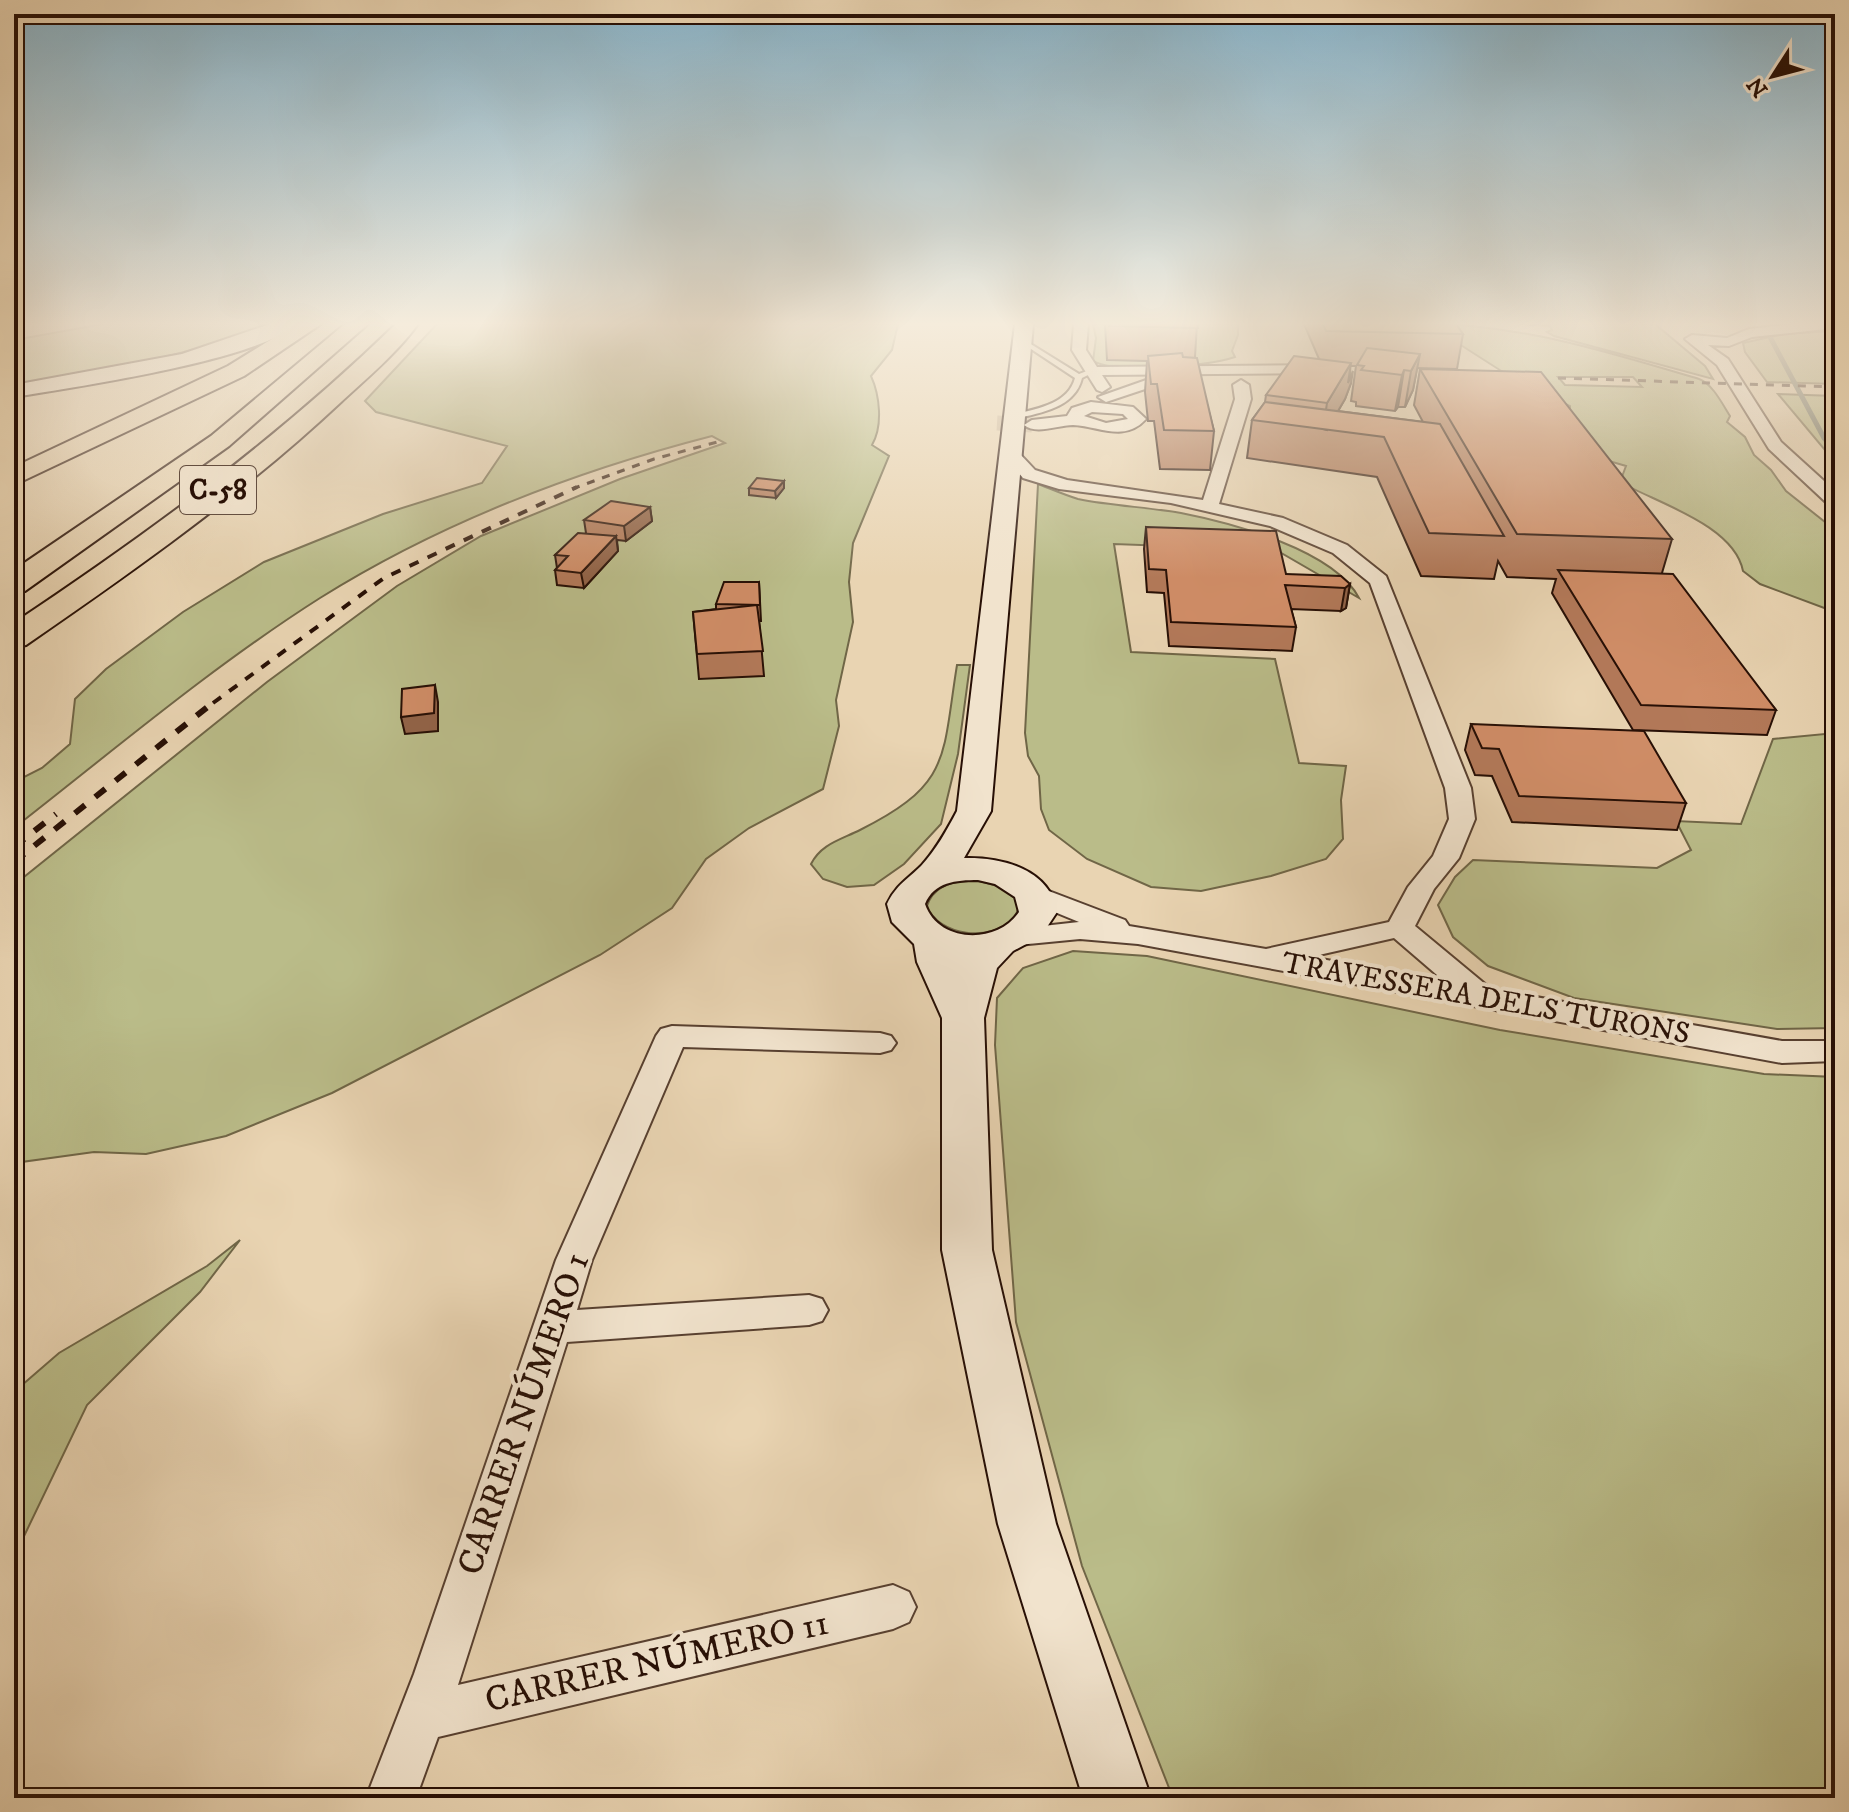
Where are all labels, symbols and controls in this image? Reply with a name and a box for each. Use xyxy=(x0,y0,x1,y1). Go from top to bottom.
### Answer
north arrow xyxy=(1733,36,1813,116)
text: N xyxy=(1742,72,1774,102)
road number: C-58 xyxy=(180,466,256,514)
street label: TRAVESSERA DELS TURONS xyxy=(1279,945,1693,1053)
street label: CARRER NÚMERO 1 xyxy=(448,1247,600,1581)
street label: CARRER NÚMERO 11 xyxy=(481,1601,833,1723)

